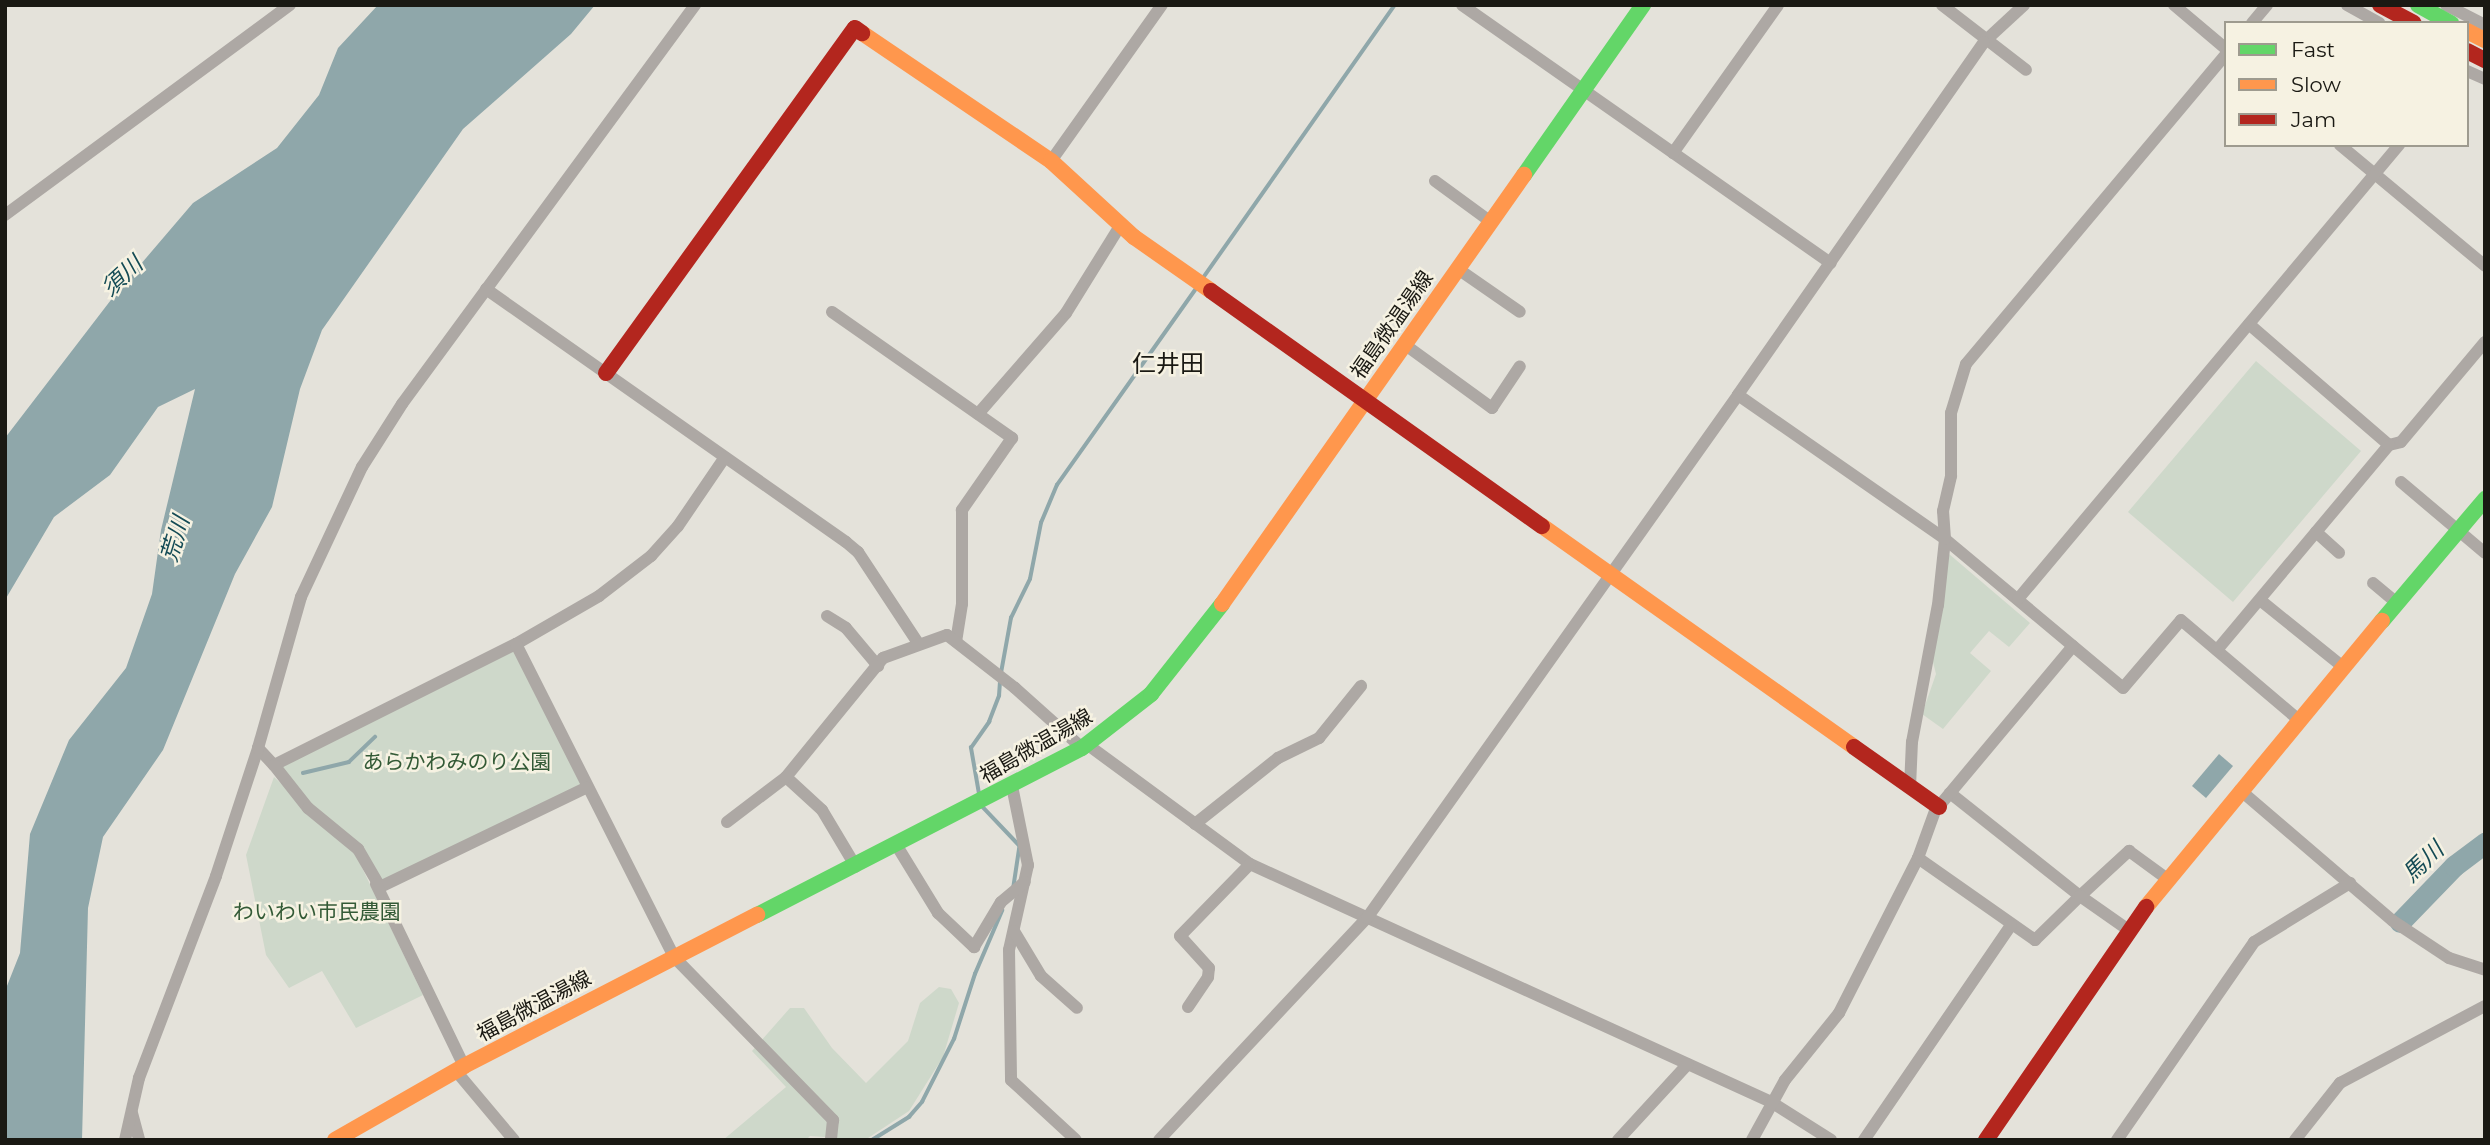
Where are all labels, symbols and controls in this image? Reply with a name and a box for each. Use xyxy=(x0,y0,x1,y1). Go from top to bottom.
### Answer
legend xyxy=(2224,21,2469,147)
text: Fast xyxy=(2291,37,2335,62)
text: Slow xyxy=(2291,72,2341,97)
text: Jam xyxy=(2291,107,2336,132)
water label: 須川 xyxy=(96,250,148,302)
street label: 福島微温湯線 xyxy=(1346,266,1438,384)
district label: 仁井田 xyxy=(1132,350,1204,378)
water label: 荒川 xyxy=(155,513,195,565)
street label: 福島微温湯線 xyxy=(975,704,1097,788)
park label: あらかわみのり公園 xyxy=(363,749,551,775)
water label: 馬川 xyxy=(2397,836,2449,888)
park label: わいわい市民農園 xyxy=(233,899,401,925)
street label: 福島微温湯線 xyxy=(472,965,596,1047)

